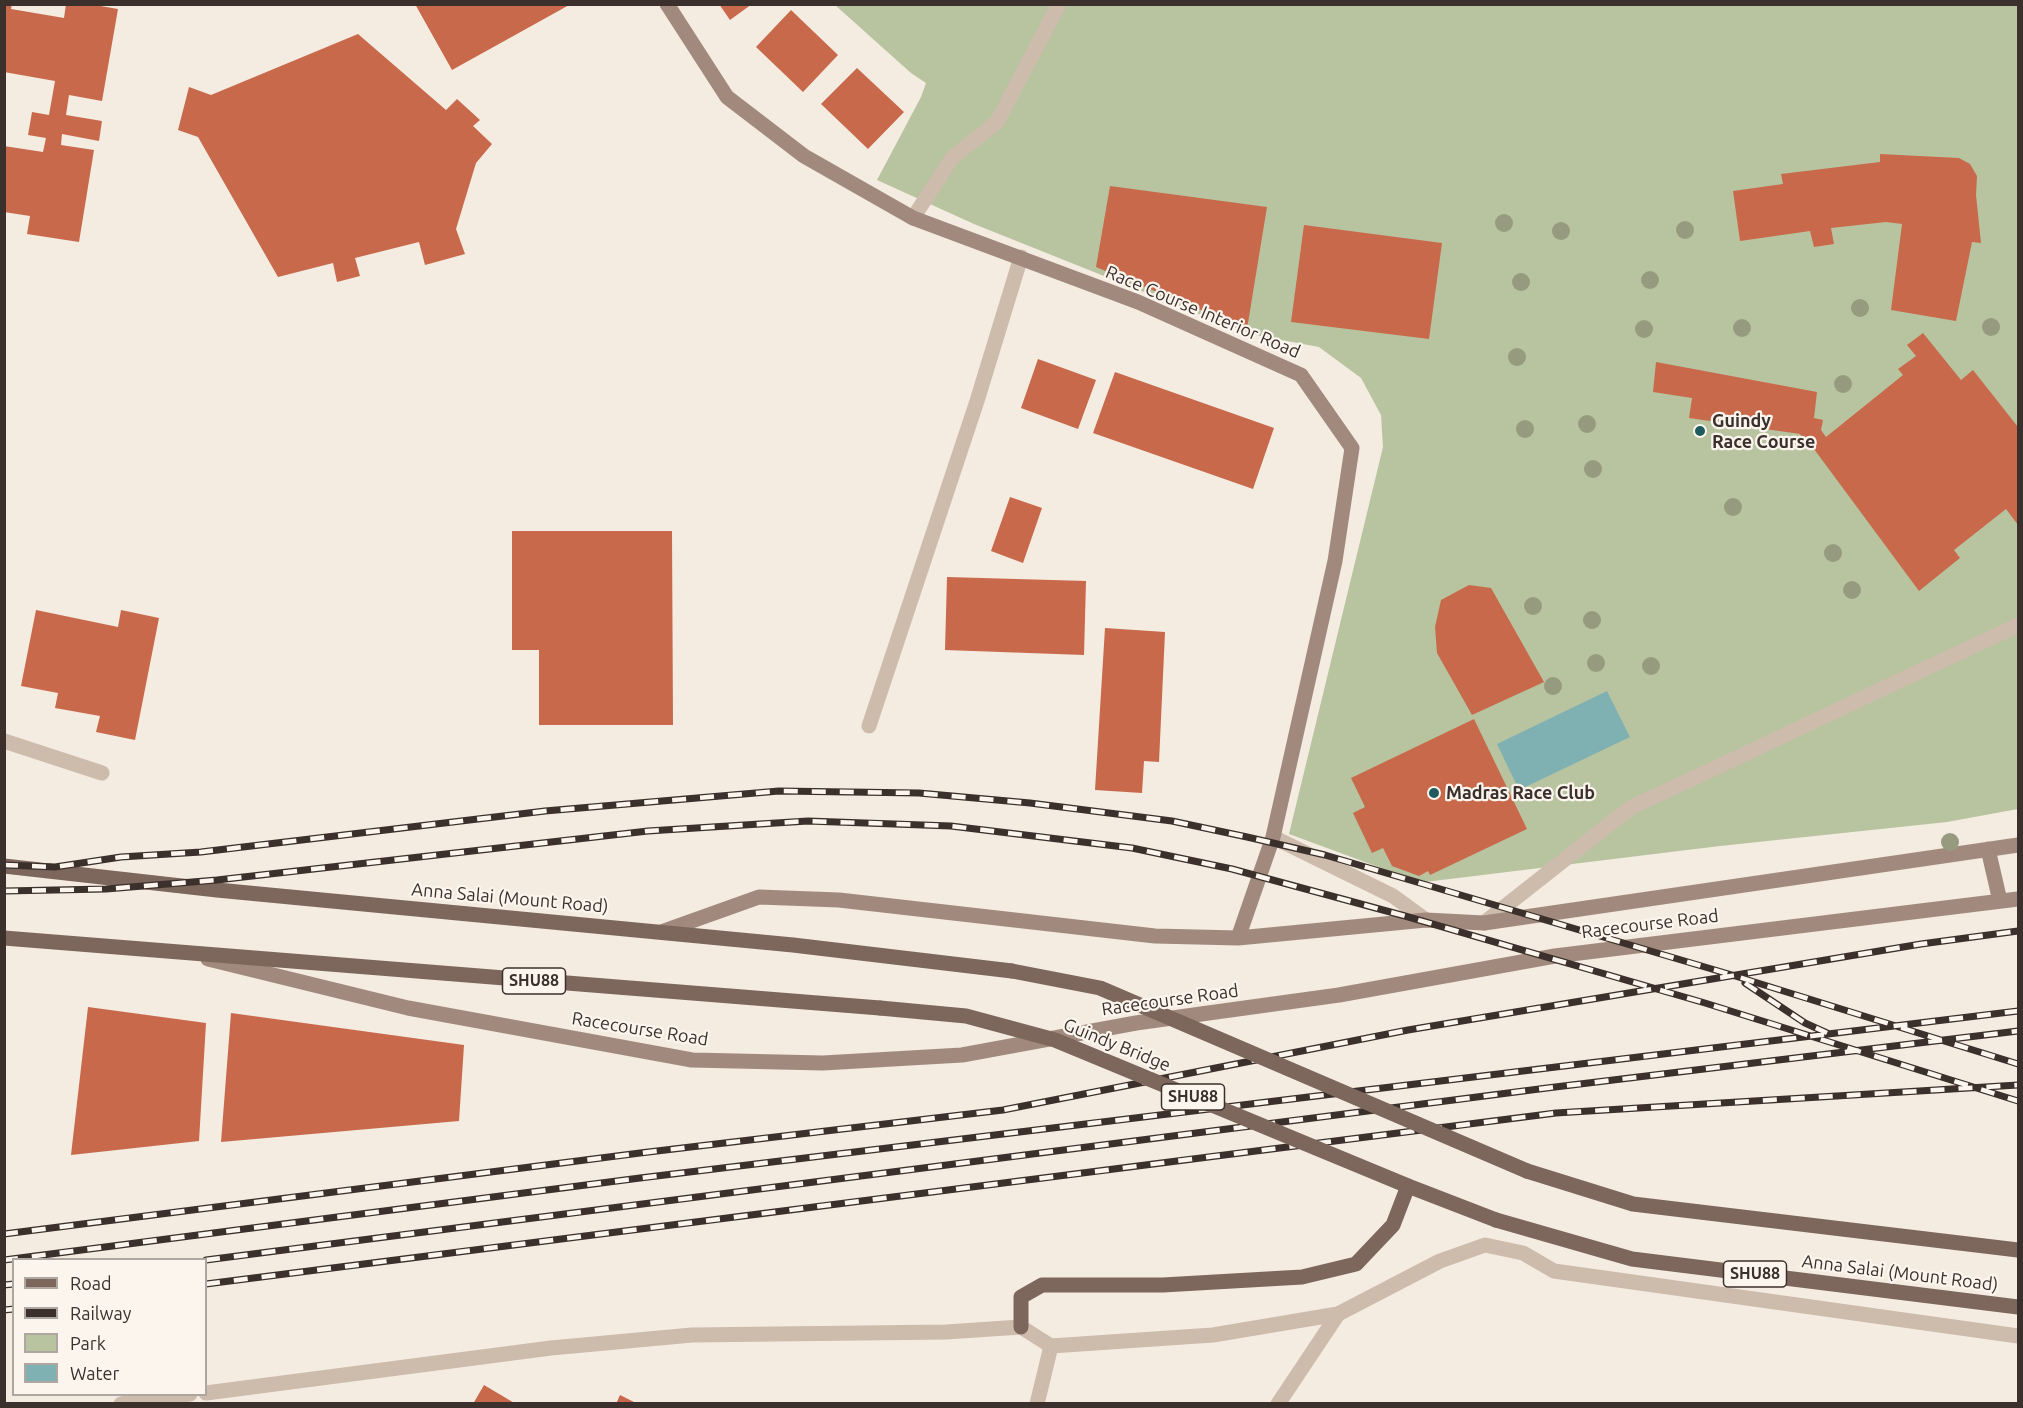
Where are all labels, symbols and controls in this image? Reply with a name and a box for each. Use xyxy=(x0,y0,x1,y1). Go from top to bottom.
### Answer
street label: Race Course Interior Road xyxy=(1102,261,1304,363)
place label: Guindy Race Course xyxy=(1712,410,1815,452)
marker: Guindy Race Course xyxy=(1693,424,1707,438)
place label: Madras Race Club xyxy=(1446,782,1595,804)
marker: Madras Race Club xyxy=(1427,786,1441,800)
street label: Anna Salai (Mount Road) xyxy=(411,879,609,917)
street label: Racecourse Road xyxy=(1580,905,1720,943)
road number: SHU88 xyxy=(502,968,566,994)
street label: Racecourse Road xyxy=(1100,980,1240,1020)
street label: Racecourse Road xyxy=(570,1008,710,1050)
street label: Guindy Bridge xyxy=(1060,1014,1174,1076)
road number: SHU88 xyxy=(1162,1084,1224,1110)
street label: Anna Salai (Mount Road) xyxy=(1801,1250,1999,1296)
legend xyxy=(12,1258,207,1396)
road number: SHU88 xyxy=(1724,1261,1786,1287)
text: Road xyxy=(70,1273,112,1293)
text: Railway xyxy=(70,1303,131,1323)
text: Park xyxy=(70,1333,106,1353)
text: Water xyxy=(70,1363,119,1383)

